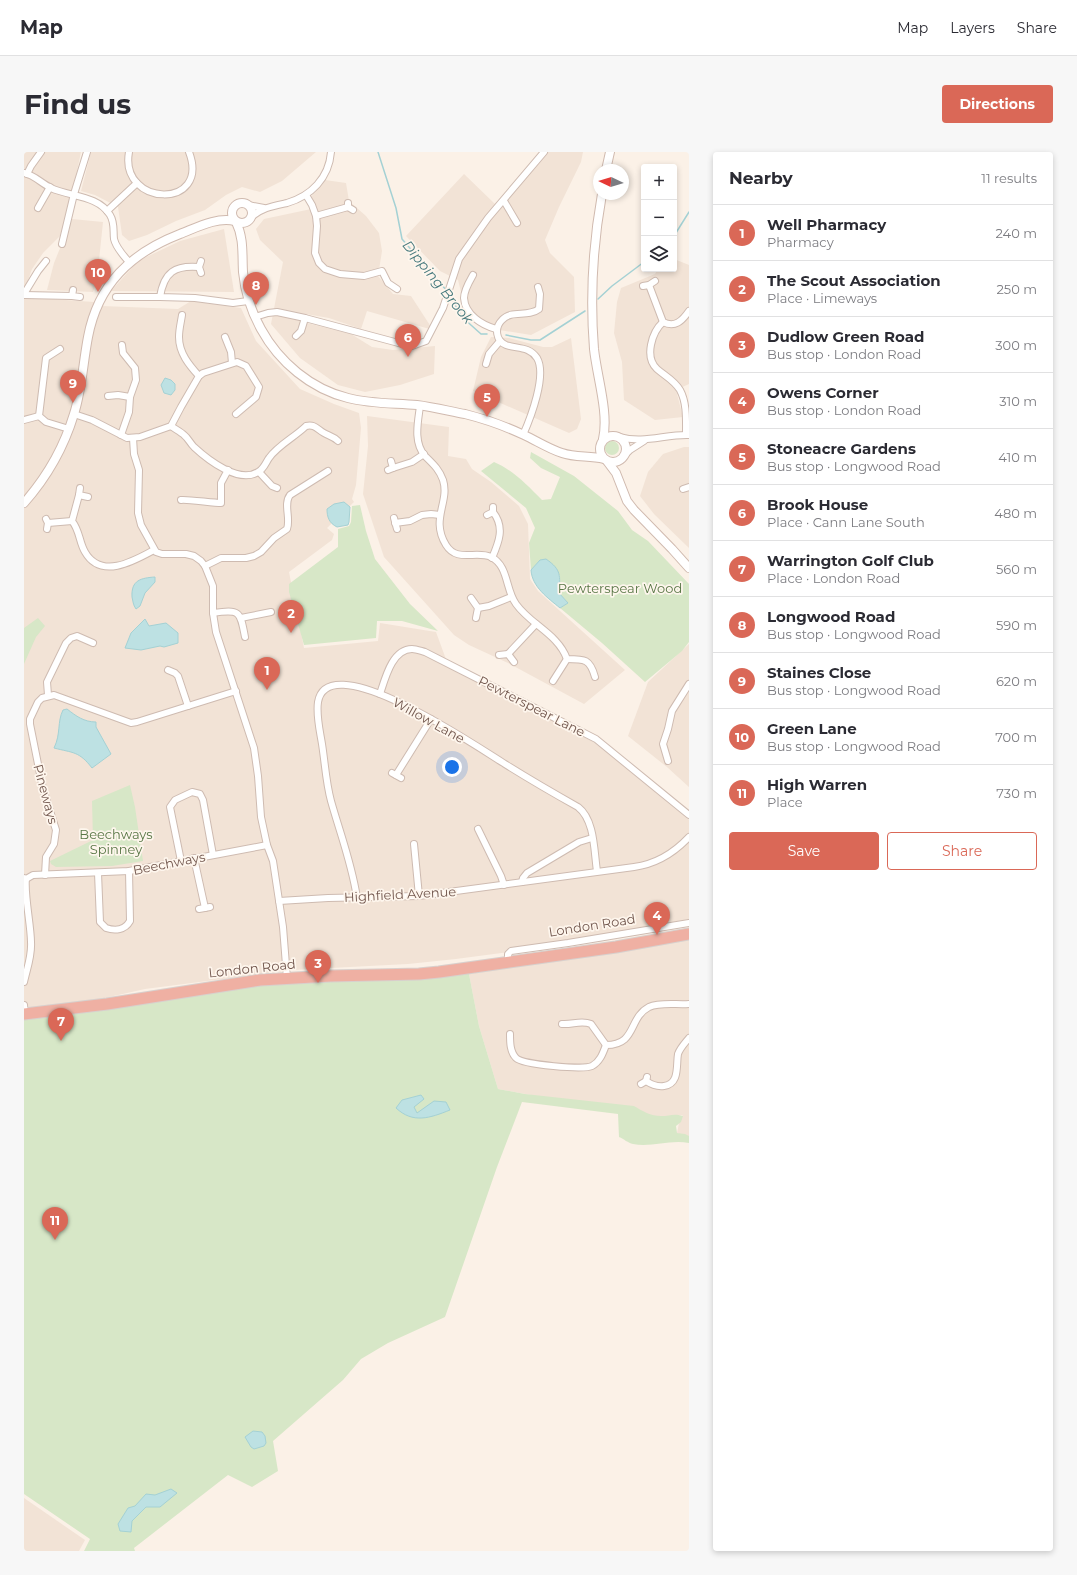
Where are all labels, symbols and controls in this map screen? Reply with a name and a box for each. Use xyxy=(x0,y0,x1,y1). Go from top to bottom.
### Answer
text: Map xyxy=(20,16,63,39)
text: Map xyxy=(897,19,928,37)
text: Layers xyxy=(950,19,995,37)
text: Share xyxy=(1017,19,1057,37)
button: Directions xyxy=(942,85,1053,123)
text: Find us xyxy=(24,87,131,121)
north arrow xyxy=(593,164,629,200)
map controls xyxy=(641,164,677,272)
button: + xyxy=(641,164,677,200)
text: Nearby xyxy=(729,168,793,188)
text: 11 results xyxy=(981,170,1037,186)
button: − xyxy=(641,200,677,236)
text: Well Pharmacy xyxy=(767,215,886,234)
text: 1 xyxy=(739,225,745,241)
text: 240 m xyxy=(996,225,1037,241)
text: Pharmacy xyxy=(767,234,834,250)
water label: Dipping Brook xyxy=(399,236,478,328)
button: layers xyxy=(641,236,677,272)
pin: 10 xyxy=(85,259,111,292)
text: The Scout Association xyxy=(767,271,941,290)
pin: 8 xyxy=(243,272,269,305)
text: 2 xyxy=(738,281,746,297)
text: 250 m xyxy=(996,281,1037,297)
text: Place · Limeways xyxy=(767,290,877,306)
pin: 6 xyxy=(395,324,421,357)
text: Dudlow Green Road xyxy=(767,327,924,346)
text: 3 xyxy=(738,337,746,353)
text: 300 m xyxy=(995,337,1037,353)
text: Bus stop · London Road xyxy=(767,346,921,362)
pin: 9 xyxy=(60,370,86,403)
text: Owens Corner xyxy=(767,383,879,402)
pin: 5 xyxy=(474,384,500,417)
text: 4 xyxy=(738,393,746,409)
text: 310 m xyxy=(999,393,1037,409)
text: Bus stop · London Road xyxy=(767,402,921,418)
text: Stoneacre Gardens xyxy=(767,439,916,458)
text: 5 xyxy=(738,449,746,465)
text: 410 m xyxy=(998,449,1037,465)
text: Bus stop · Longwood Road xyxy=(767,458,941,474)
text: Brook House xyxy=(767,495,868,514)
text: 6 xyxy=(738,505,746,521)
text: 480 m xyxy=(994,505,1037,521)
text: Place · Cann Lane South xyxy=(767,514,925,530)
text: Warrington Golf Club xyxy=(767,551,934,570)
text: 7 xyxy=(738,561,746,577)
text: 560 m xyxy=(996,561,1037,577)
text: Place · London Road xyxy=(767,570,900,586)
park label: Pewterspear Wood xyxy=(558,580,682,596)
pin: 2 xyxy=(278,600,304,633)
text: Longwood Road xyxy=(767,607,895,626)
text: 8 xyxy=(738,617,746,633)
text: 590 m xyxy=(996,617,1037,633)
text: Bus stop · Longwood Road xyxy=(767,626,941,642)
pin: 1 xyxy=(254,657,280,690)
text: Staines Close xyxy=(767,663,871,682)
street label: Pewterspear Lane xyxy=(476,672,588,740)
text: 9 xyxy=(738,673,746,689)
text: 620 m xyxy=(996,673,1037,689)
text: Bus stop · Longwood Road xyxy=(767,682,941,698)
street label: Willow Lane xyxy=(390,694,468,746)
text: Green Lane xyxy=(767,719,857,738)
text: 10 xyxy=(735,729,749,745)
text: 700 m xyxy=(995,729,1037,745)
text: Bus stop · Longwood Road xyxy=(767,738,941,754)
your location xyxy=(442,757,462,777)
street label: Pineways xyxy=(30,762,62,826)
text: High Warren xyxy=(767,775,867,794)
text: 11 xyxy=(737,785,747,801)
text: 730 m xyxy=(996,785,1037,801)
text: Place xyxy=(767,794,803,810)
park label: Beechways Spinney xyxy=(79,826,153,857)
button: Save xyxy=(729,832,879,870)
button: Share xyxy=(887,832,1037,870)
street label: Beechways xyxy=(131,848,207,878)
street label: Highfield Avenue xyxy=(344,883,457,905)
pin: 4 xyxy=(644,902,670,935)
street label: London Road xyxy=(547,910,637,940)
pin: 3 xyxy=(305,950,331,983)
street label: London Road xyxy=(208,955,296,981)
pin: 7 xyxy=(48,1008,74,1041)
pin: 11 xyxy=(42,1207,68,1240)

